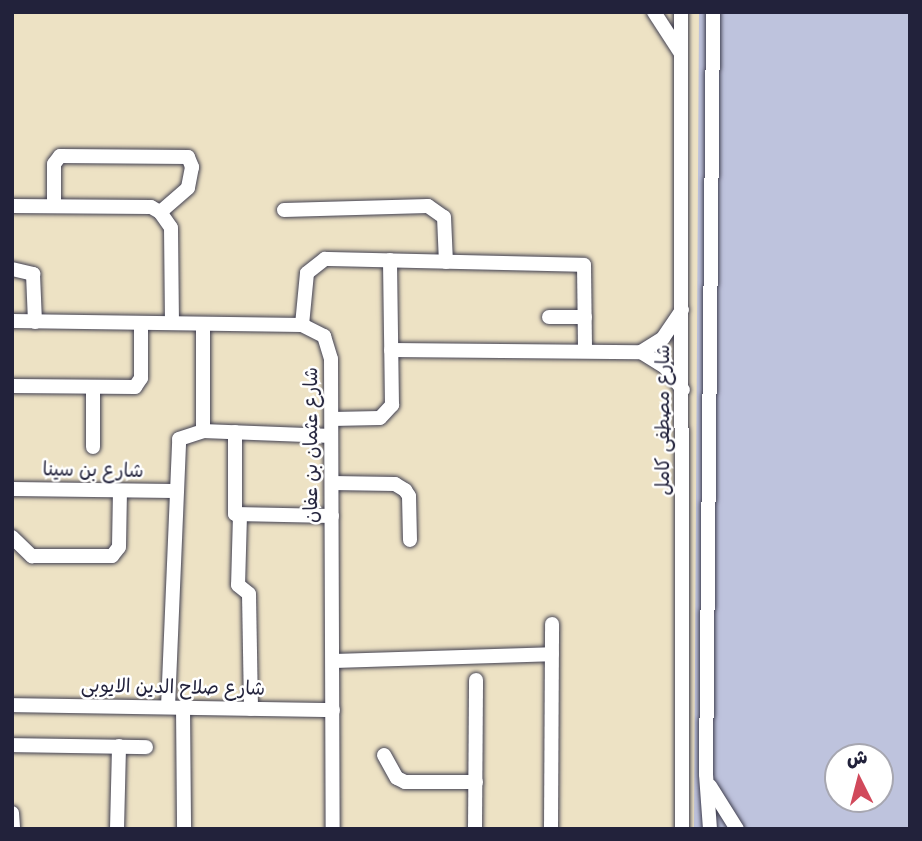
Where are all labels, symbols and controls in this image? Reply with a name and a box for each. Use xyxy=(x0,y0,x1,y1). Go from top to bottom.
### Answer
street label: شارع مصطفى كامل xyxy=(653,344,675,496)
street label: شارع عثمان بن عفان xyxy=(301,367,323,523)
street label: شارع بن سينا xyxy=(42,459,144,483)
street label: شارع صلاح الدين الايوبى xyxy=(81,675,265,701)
north arrow xyxy=(824,743,894,813)
text: ش xyxy=(845,746,869,771)

